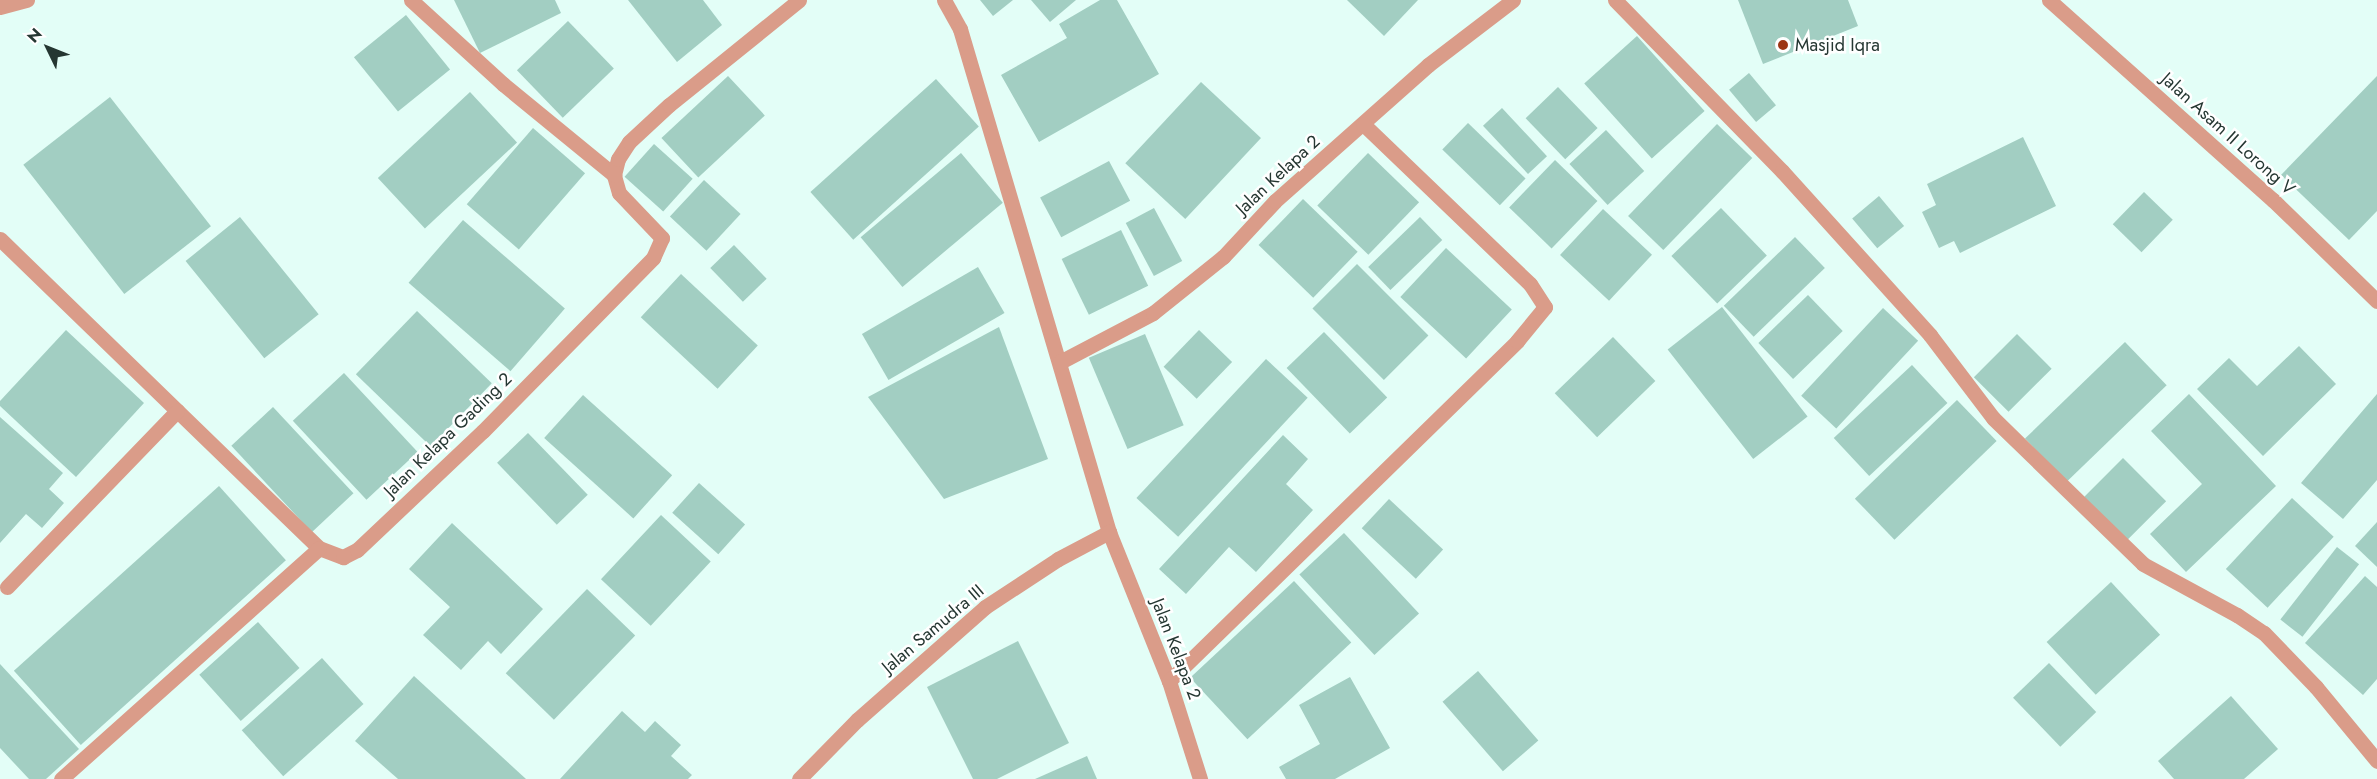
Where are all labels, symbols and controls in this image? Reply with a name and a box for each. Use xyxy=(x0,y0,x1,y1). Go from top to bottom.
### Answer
north arrow xyxy=(18,18,78,78)
text: N xyxy=(22,23,47,48)
place label: Masjid Iqra xyxy=(1795,34,1880,56)
marker: Masjid Iqra xyxy=(1776,38,1790,52)
street label: Jalan Asam II Lorong V xyxy=(2157,68,2299,200)
street label: Jalan Kelapa 2 xyxy=(1232,131,1324,219)
street label: Jalan Kelapa Gading 2 xyxy=(380,368,516,502)
street label: Jalan Samudra III xyxy=(878,580,988,678)
street label: Jalan Kelapa 2 xyxy=(1147,595,1205,703)

